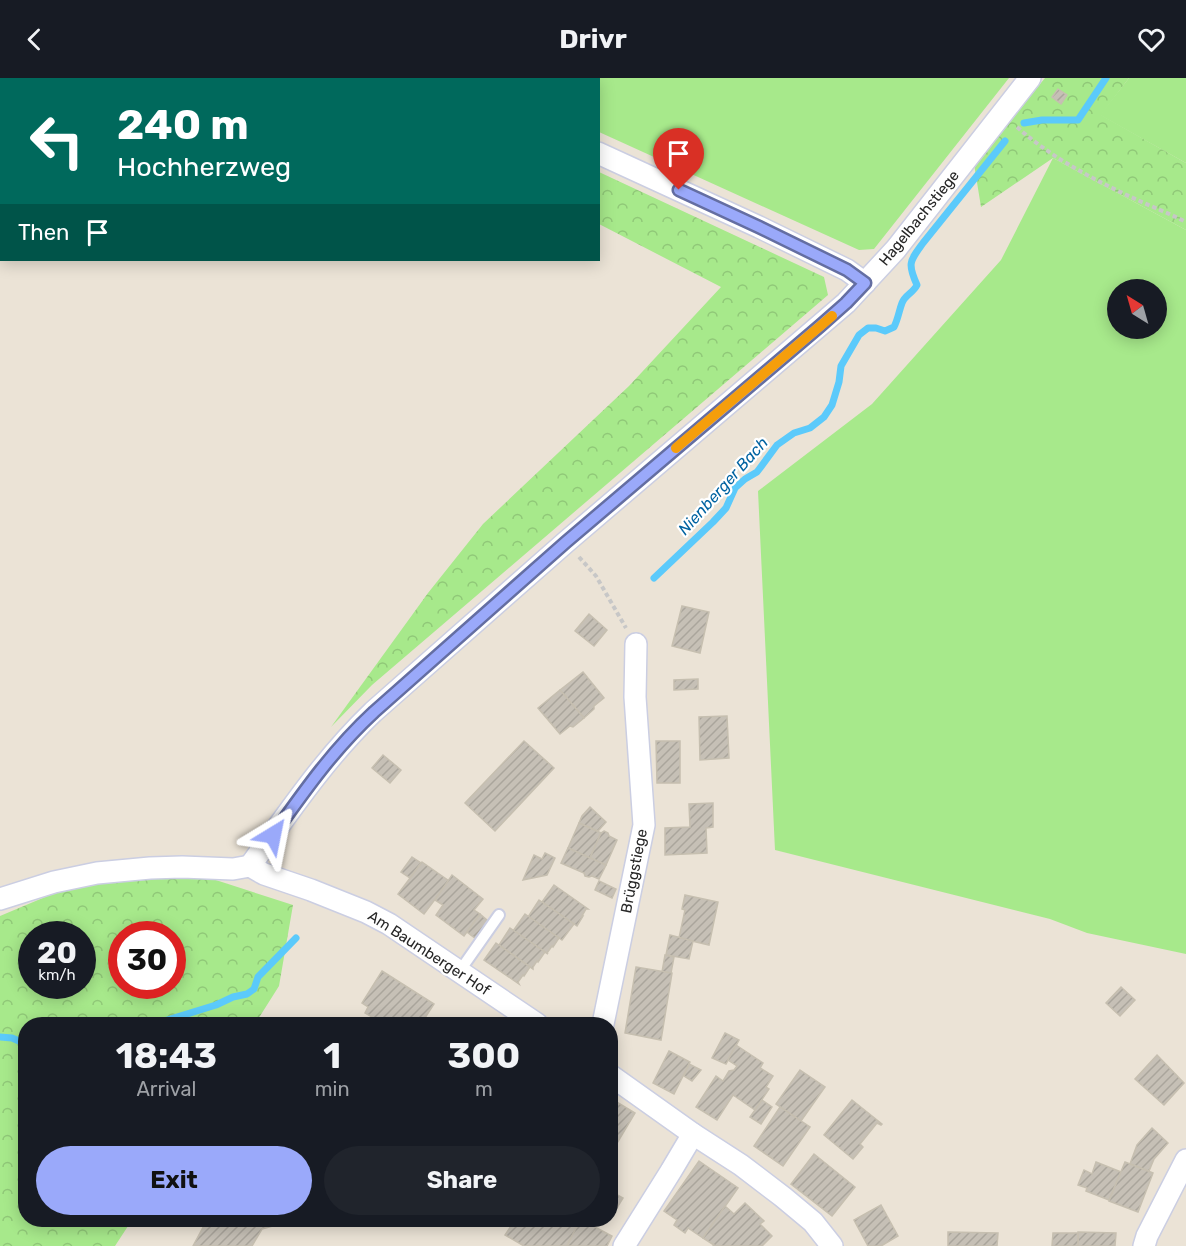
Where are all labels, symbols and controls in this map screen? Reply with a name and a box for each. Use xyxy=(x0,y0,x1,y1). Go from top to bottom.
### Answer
icon: back xyxy=(18,23,51,56)
text: Drivr xyxy=(559,23,627,55)
icon: heart xyxy=(1135,23,1168,56)
text: 240 m xyxy=(117,100,249,150)
icon: left xyxy=(18,102,96,180)
pin xyxy=(653,128,704,190)
icon: arrive xyxy=(662,137,695,170)
text: Hochherzweg xyxy=(117,151,291,183)
street label: Hagelbachstiege xyxy=(875,167,963,269)
icon: arrive xyxy=(81,216,114,249)
text: Then xyxy=(18,219,69,246)
north arrow xyxy=(1107,279,1167,339)
map controls xyxy=(1107,279,1167,339)
water label: Nienberger Bach xyxy=(674,433,772,539)
position arrow xyxy=(241,803,305,867)
street label: Brüggstiege xyxy=(617,827,651,915)
street label: Am Baumberger Hof xyxy=(365,907,494,999)
speed limit sign: 30 xyxy=(108,921,186,999)
text: 20 xyxy=(37,935,77,971)
text: km/h xyxy=(38,966,76,984)
text: 18:43 xyxy=(116,1034,217,1077)
text: 1 xyxy=(323,1034,341,1077)
text: 300 xyxy=(447,1034,520,1077)
text: Arrival xyxy=(136,1077,196,1101)
text: min xyxy=(315,1077,350,1101)
text: m xyxy=(475,1077,493,1101)
button: Exit xyxy=(36,1146,312,1215)
button: Share xyxy=(324,1146,600,1215)

